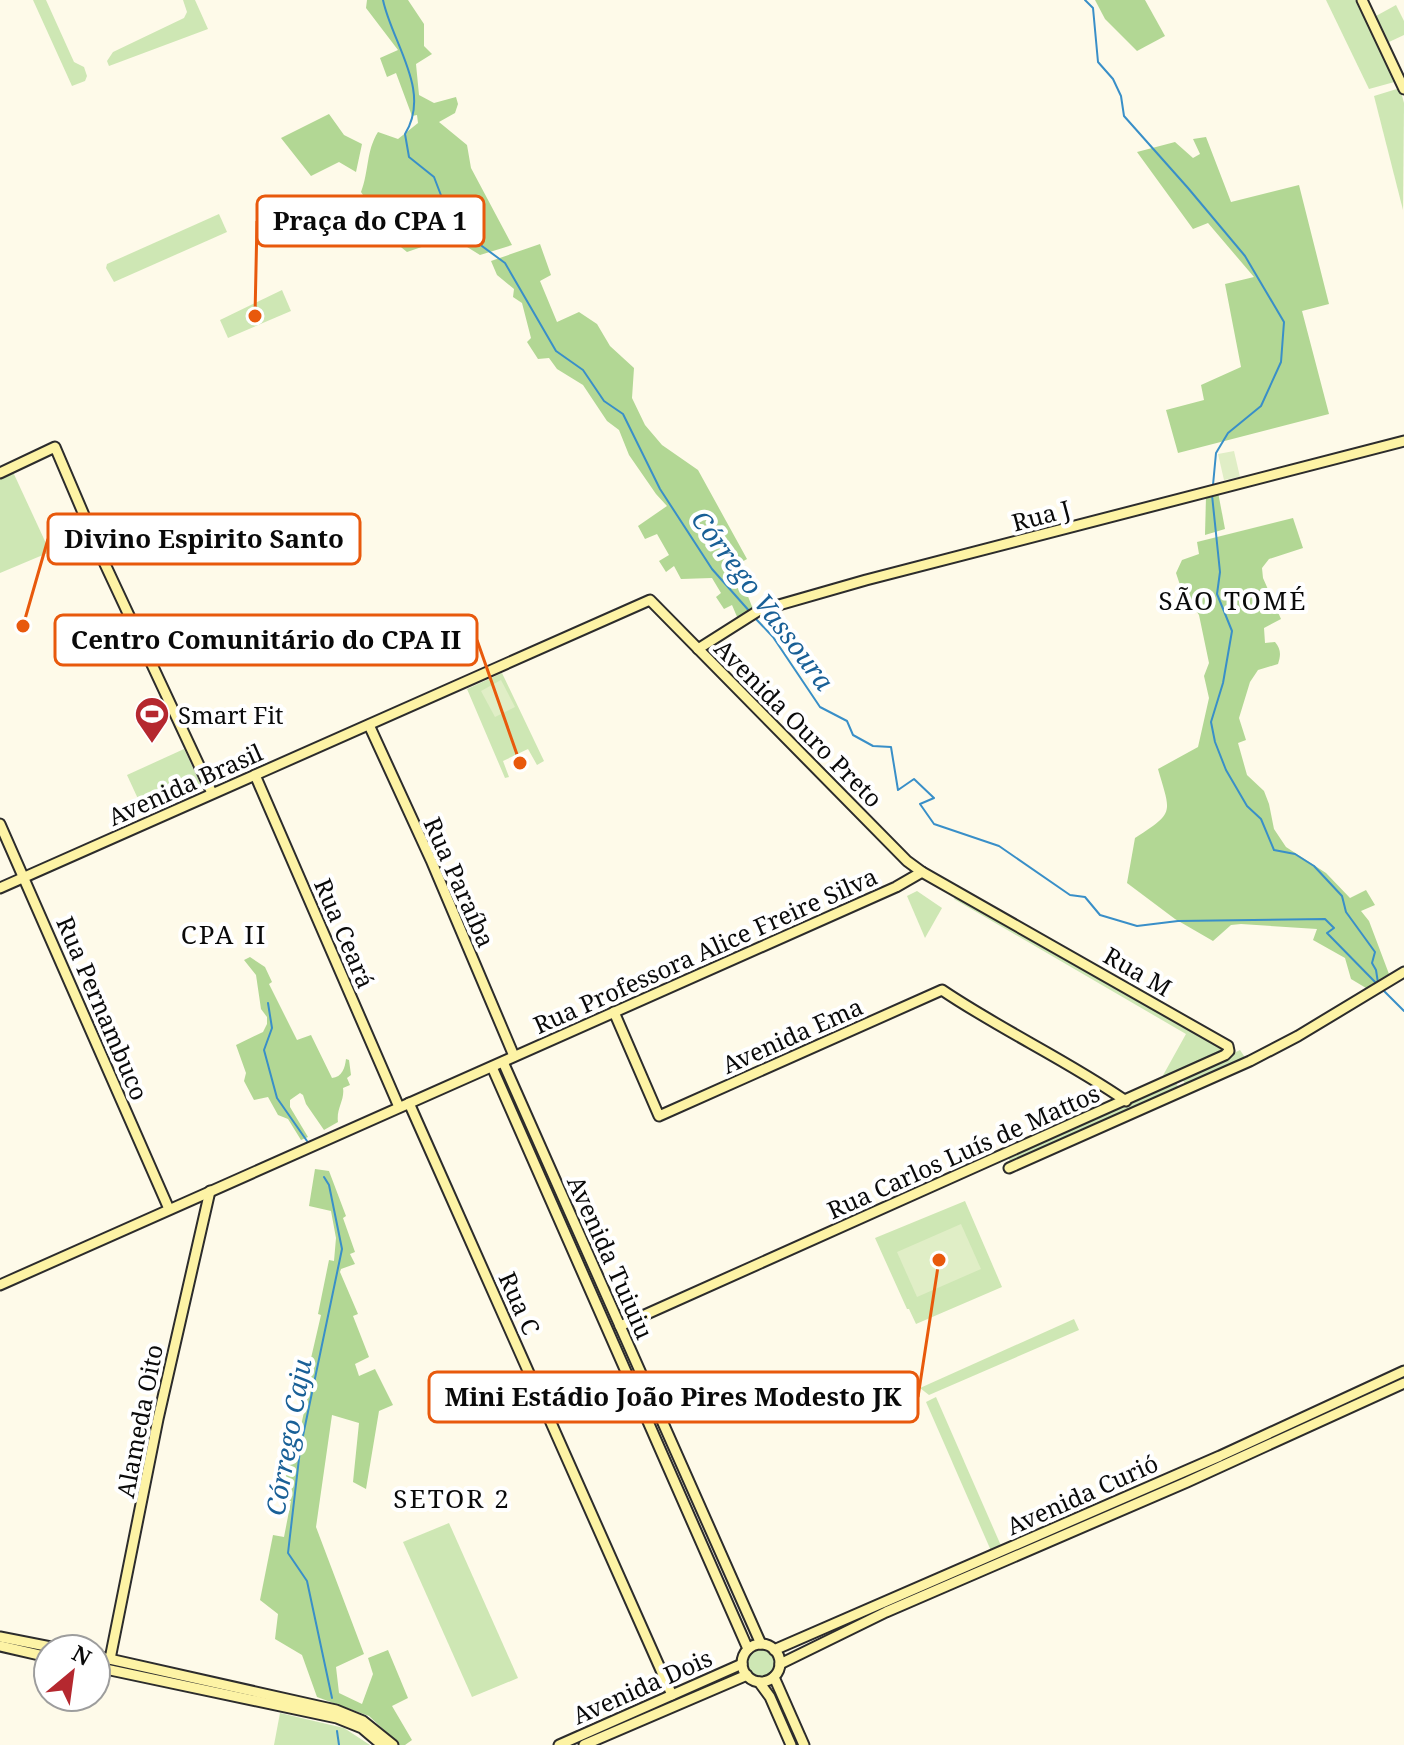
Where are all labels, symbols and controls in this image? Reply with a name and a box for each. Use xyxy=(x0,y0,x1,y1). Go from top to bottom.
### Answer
callout: Praça do CPA 1 xyxy=(257,196,484,246)
text: Praça do CPA 1 xyxy=(273,202,467,238)
street label: Rua J xyxy=(1008,491,1074,539)
water label: Córrego Vassoura xyxy=(684,503,842,697)
callout: Divino Espirito Santo xyxy=(48,514,360,564)
text: Divino Espirito Santo xyxy=(64,520,344,556)
district label: SÃO TOMÉ xyxy=(1159,582,1307,618)
callout: Centro Comunitário do CPA II xyxy=(55,615,477,665)
text: Centro Comunitário do CPA II xyxy=(71,621,461,657)
street label: Avenida Ouro Preto xyxy=(708,632,890,814)
sports icon: Smart Fit xyxy=(133,695,171,745)
place label: Smart Fit xyxy=(178,698,284,731)
street label: Avenida Brasil xyxy=(103,735,268,833)
street label: Rua Paraíba xyxy=(417,812,503,952)
street label: Rua Professora Alice Freire Silva xyxy=(528,859,882,1041)
street label: Rua Ceará xyxy=(307,873,383,993)
street label: Rua Pernambuco xyxy=(49,911,157,1105)
district label: CPA II xyxy=(181,916,267,952)
street label: Rua M xyxy=(1098,938,1178,1004)
street label: Avenida Ema xyxy=(716,989,868,1081)
street label: Rua Carlos Luís de Mattos xyxy=(822,1076,1104,1226)
street label: Avenida Tuiuiu xyxy=(560,1170,662,1344)
street label: Rua C xyxy=(492,1266,548,1340)
street label: Alameda Oito xyxy=(108,1341,170,1501)
water label: Córrego Caju xyxy=(257,1355,320,1518)
callout: Mini Estádio João Pires Modesto JK xyxy=(429,1372,918,1422)
text: Mini Estádio João Pires Modesto JK xyxy=(444,1378,903,1414)
street label: Avenida Curió xyxy=(1001,1446,1163,1542)
district label: SETOR 2 xyxy=(393,1480,511,1516)
north arrow xyxy=(32,1633,112,1713)
text: N xyxy=(67,1637,97,1672)
street label: Avenida Dois xyxy=(567,1640,717,1732)

